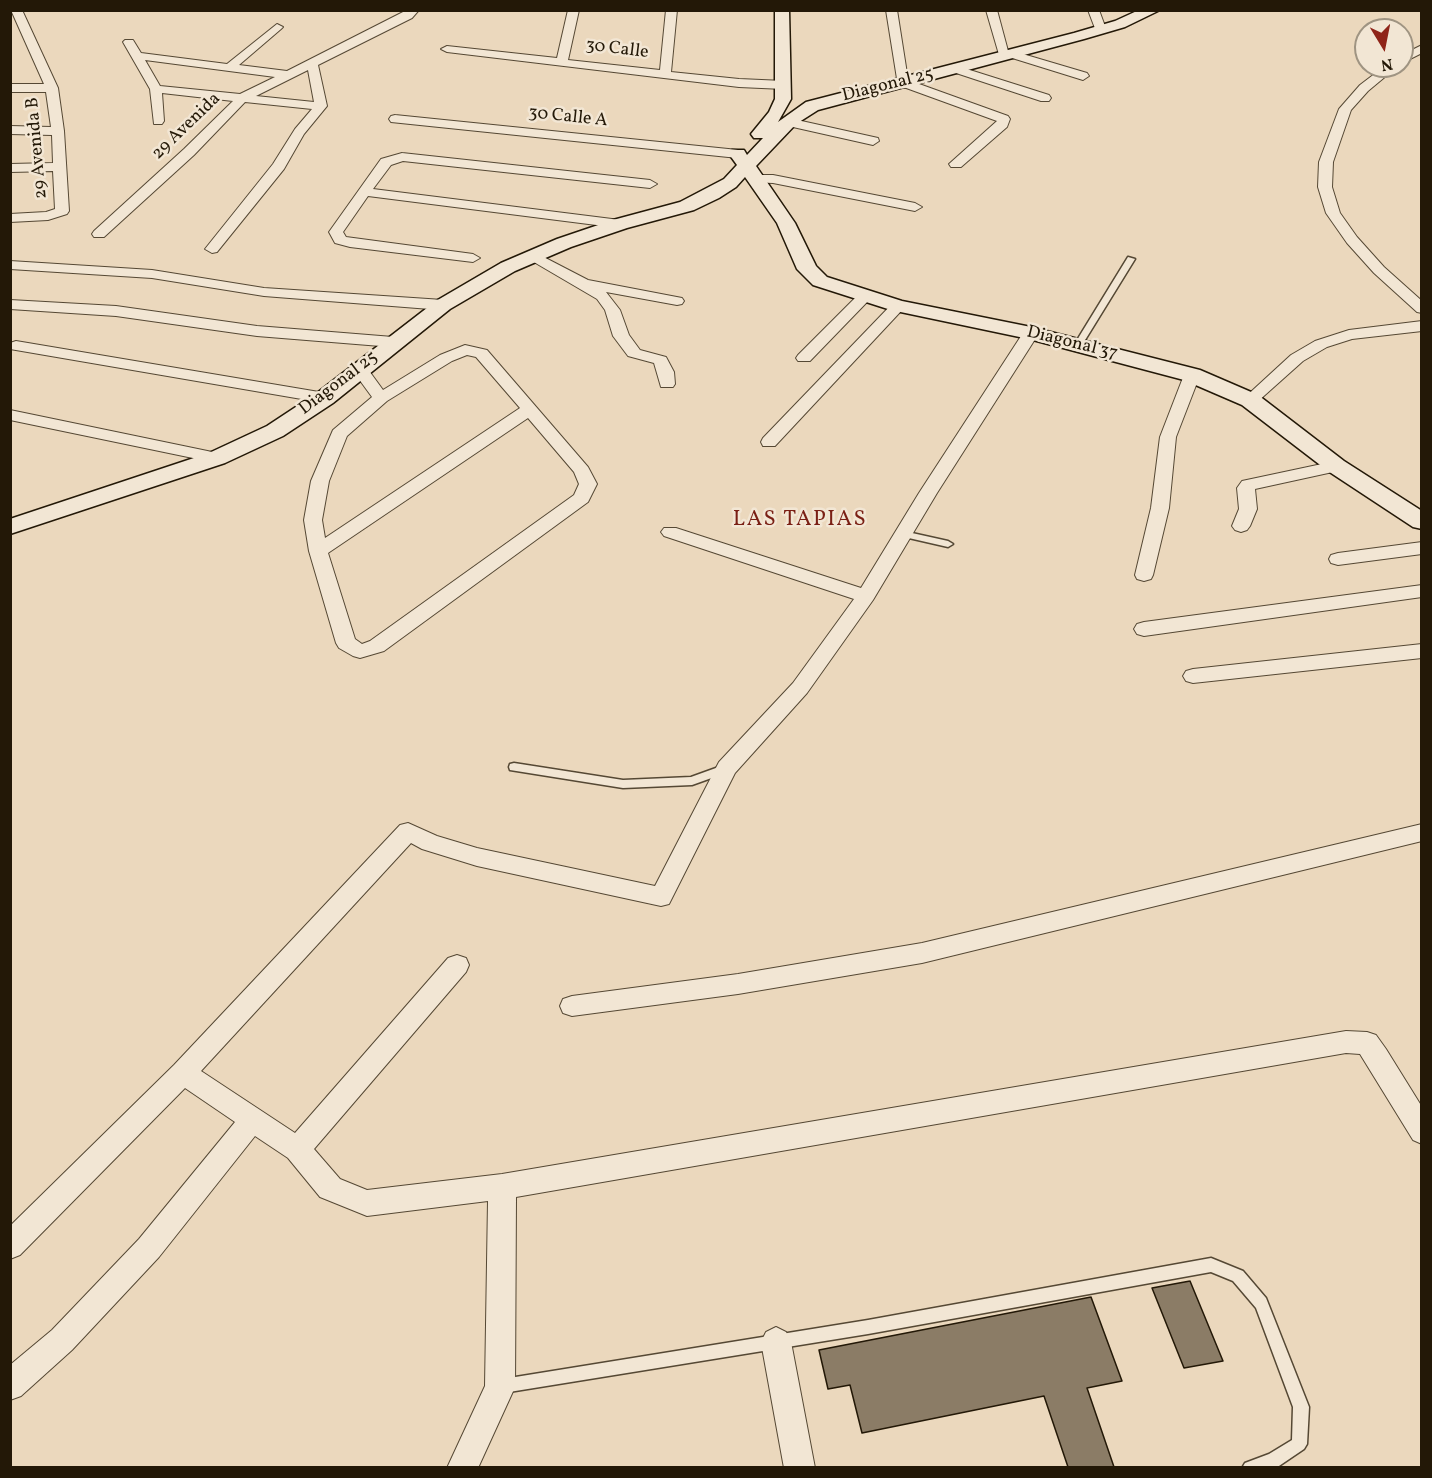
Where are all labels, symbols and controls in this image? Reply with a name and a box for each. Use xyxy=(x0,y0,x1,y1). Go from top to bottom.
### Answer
north arrow xyxy=(1354,18,1414,78)
street label: 30 Calle xyxy=(584,35,650,65)
text: N xyxy=(1379,52,1394,76)
street label: Diagonal 25 xyxy=(840,64,936,108)
street label: 29 Avenida xyxy=(148,89,226,165)
street label: 29 Avenida B xyxy=(23,96,53,200)
street label: 30 Calle A xyxy=(527,103,609,133)
street label: Diagonal 37 xyxy=(1024,322,1120,366)
street label: Diagonal 25 xyxy=(295,347,383,421)
district label: LAS TAPIAS xyxy=(733,508,867,534)

